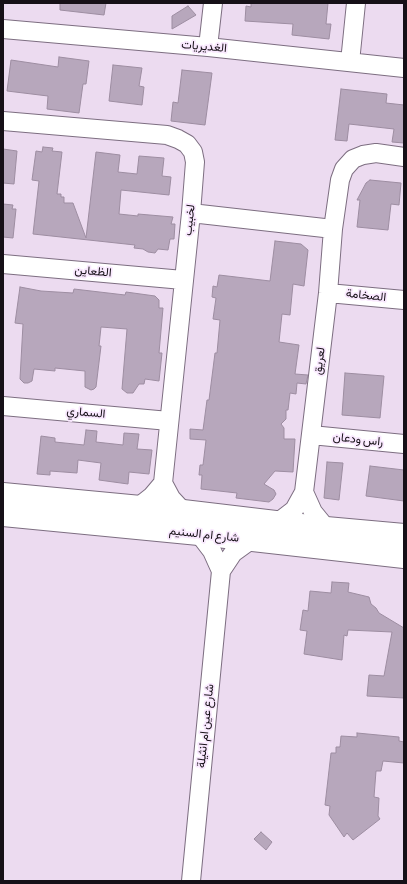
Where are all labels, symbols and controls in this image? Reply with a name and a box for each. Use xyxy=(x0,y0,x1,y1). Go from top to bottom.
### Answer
street label: الغديريات xyxy=(181,38,227,56)
street label: لخبيب xyxy=(181,204,199,236)
street label: الظعاين xyxy=(74,263,112,281)
street label: الصخامة xyxy=(345,287,387,305)
street label: لعريق xyxy=(311,346,329,376)
street label: السماري xyxy=(66,404,106,422)
street label: راس ودعان xyxy=(332,430,384,450)
street label: شارع ام السنيم xyxy=(168,524,240,546)
street label: شارع عين ام انثيلة xyxy=(194,683,218,769)

